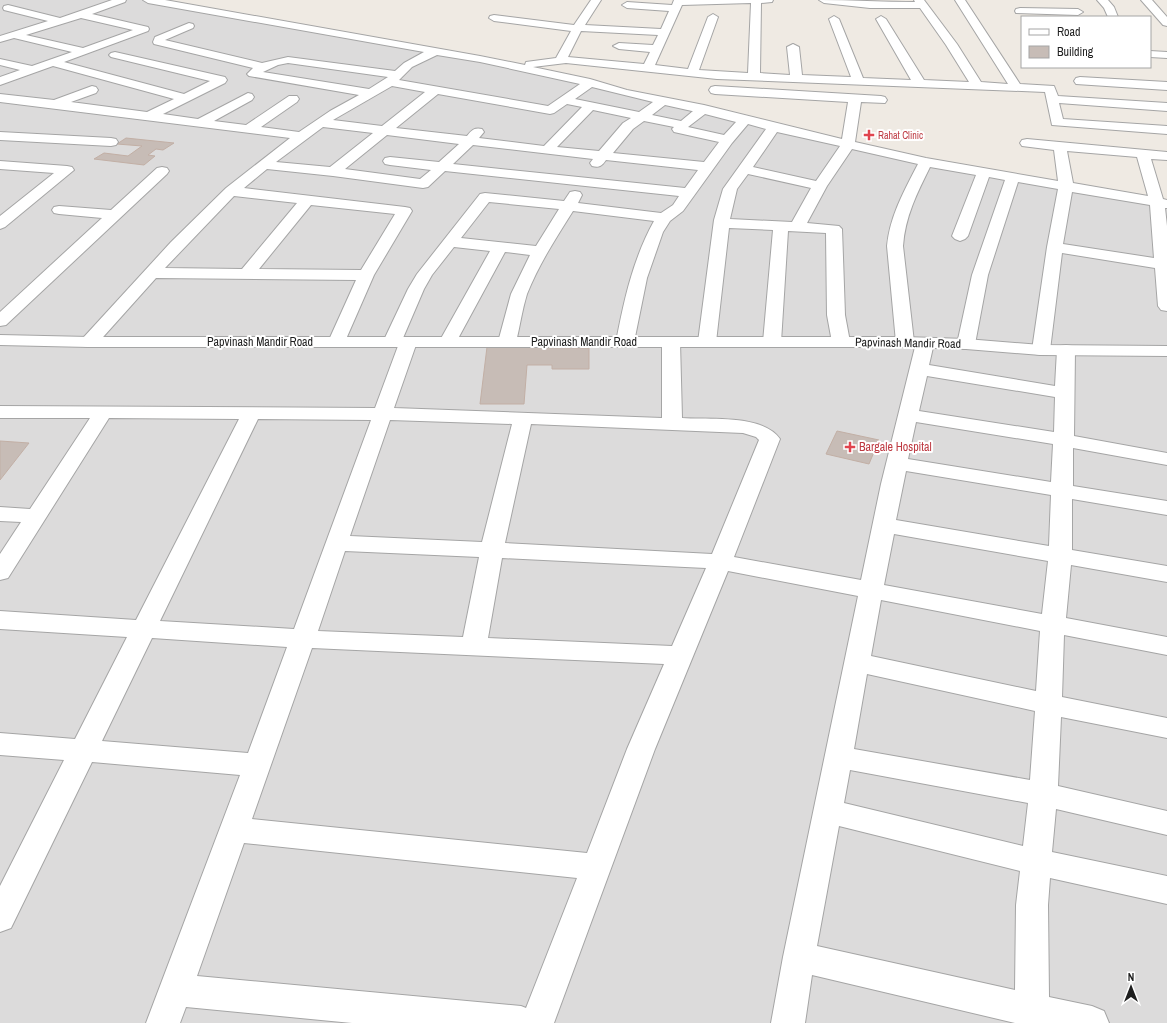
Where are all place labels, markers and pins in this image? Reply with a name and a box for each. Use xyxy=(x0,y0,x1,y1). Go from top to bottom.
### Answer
marker: Rahat Clinic xyxy=(863,129,875,141)
place label: Rahat Clinic xyxy=(878,129,923,142)
place label: Bargale Hospital xyxy=(859,439,932,455)
marker: Bargale Hospital xyxy=(844,441,856,453)

